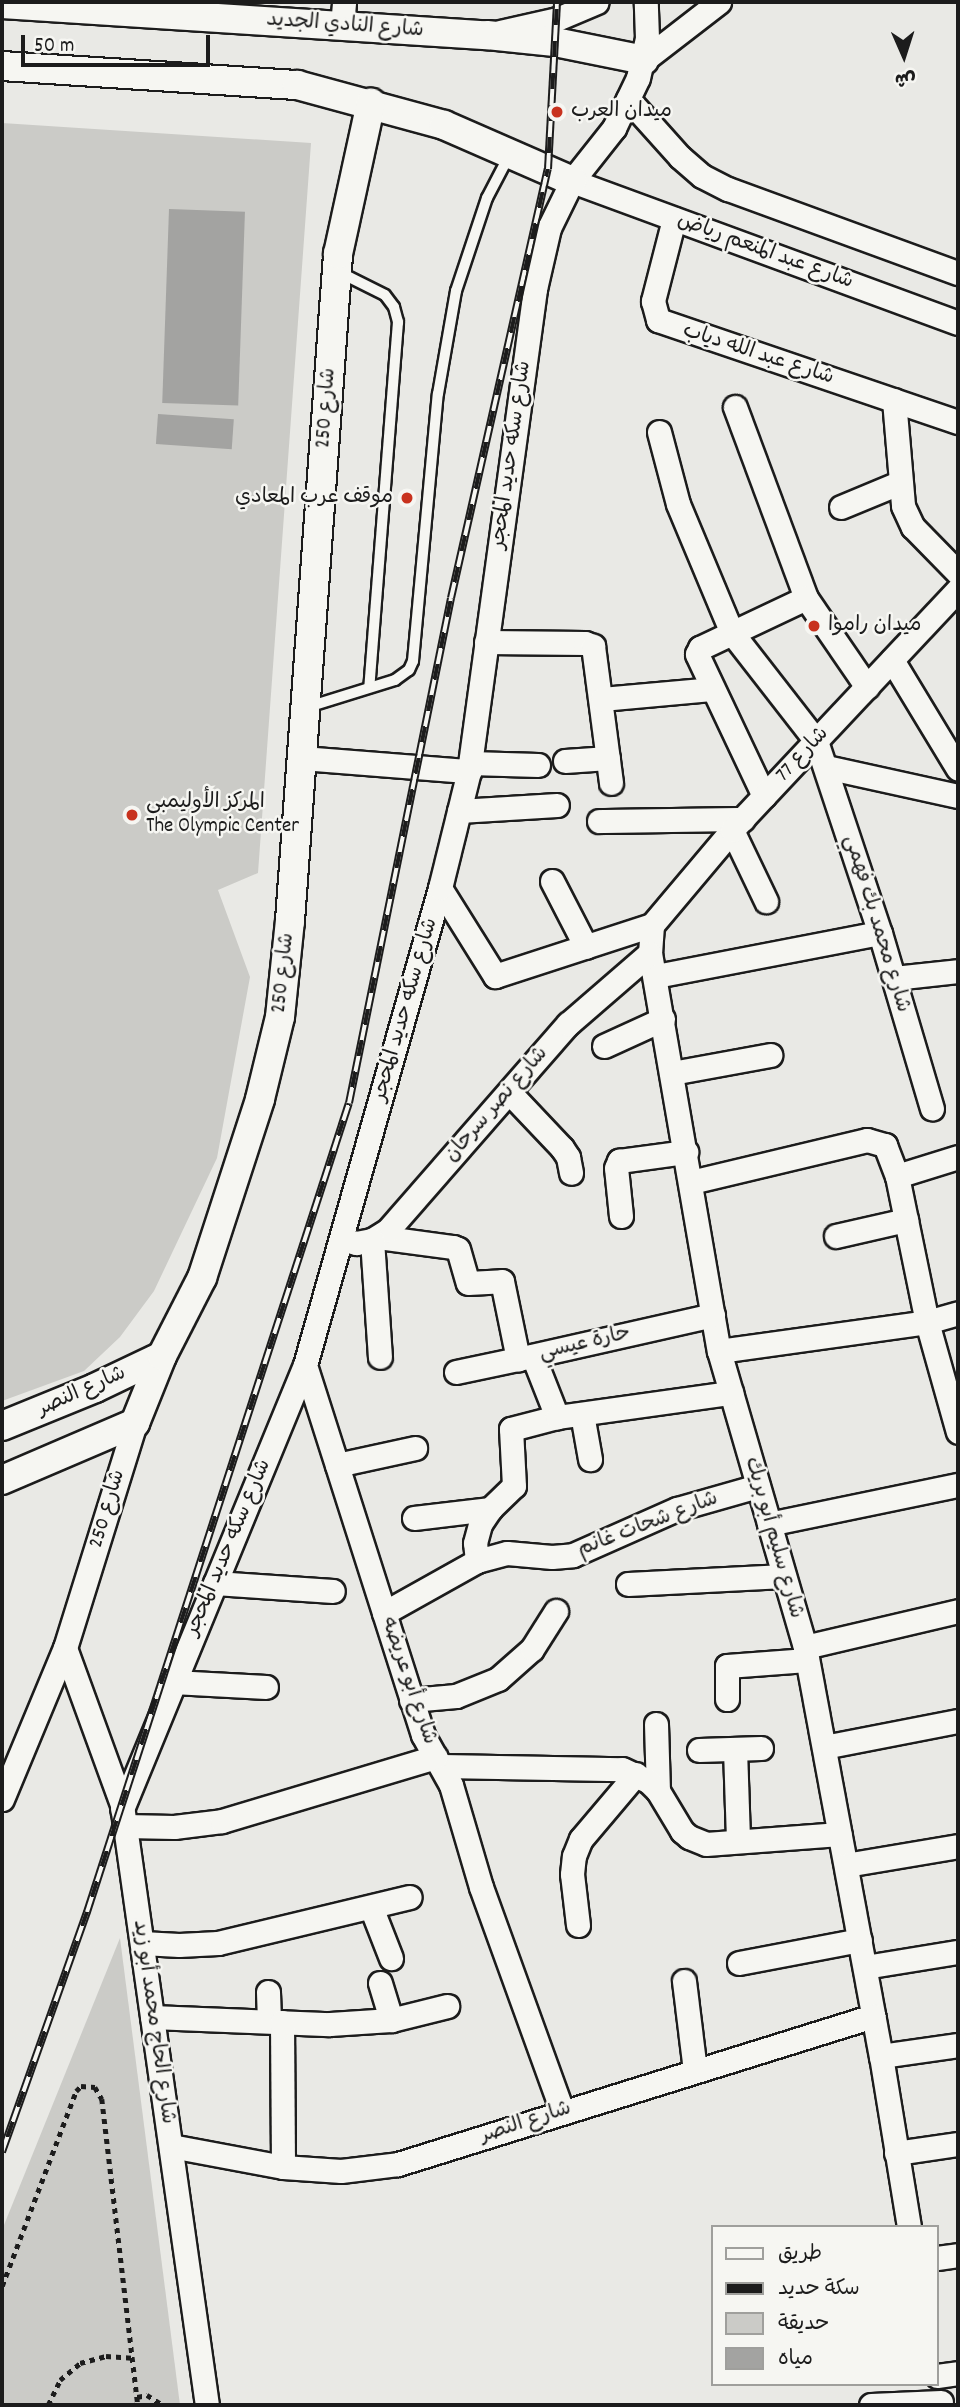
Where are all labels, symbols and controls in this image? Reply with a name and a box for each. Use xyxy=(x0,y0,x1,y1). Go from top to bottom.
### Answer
street label: شارع النادي الجديد xyxy=(265,8,425,44)
scale bar xyxy=(24,21,214,65)
north arrow xyxy=(869,21,939,91)
text: 50 m xyxy=(34,32,74,62)
text: ش xyxy=(894,63,916,91)
place label: ميدان العرب xyxy=(571,99,672,125)
marker: ميدان العرب xyxy=(549,104,565,120)
street label: شارع عبد المنعم رياض xyxy=(674,208,856,296)
street label: شارع عبد الله دياب xyxy=(679,319,837,391)
street label: شارع سكه حديد المحجر xyxy=(486,359,538,551)
street label: شارع 250 xyxy=(312,367,342,449)
place label: موقف عرب المعادي xyxy=(235,485,393,511)
marker: موقف عرب المعادي xyxy=(399,490,415,506)
place label: ميدان راموا xyxy=(828,613,921,639)
marker: ميدان راموا xyxy=(806,618,822,634)
street label: شارع 77 xyxy=(771,722,835,788)
place label: المركز الأوليمبى The Olympic Center xyxy=(146,790,299,840)
marker: المركز الأوليمبى The Olympic Center xyxy=(124,807,140,823)
street label: شارع محمد بك فهمي xyxy=(837,832,915,1016)
street label: شارع سكه حديد المحجر xyxy=(368,915,444,1105)
street label: شارع 250 xyxy=(267,932,301,1014)
street label: شارع نصر سرحان xyxy=(440,1042,554,1168)
street label: حارة عيسي xyxy=(537,1321,633,1367)
street label: شارع النصر xyxy=(34,1361,130,1423)
street label: شارع سليم أبو بريك xyxy=(738,1454,808,1622)
street label: شارع سكه حديد المحجر xyxy=(180,1456,278,1640)
street label: شارع 250 xyxy=(84,1467,132,1551)
street label: شارع شحات غانم xyxy=(574,1487,722,1563)
street label: شارع أبو عريضه xyxy=(374,1614,442,1748)
street label: شارع الحاج محمد أبو زيد xyxy=(126,1918,180,2126)
street label: شارع النصر xyxy=(477,2096,575,2150)
legend xyxy=(712,2225,939,2386)
text: طريق xyxy=(778,2240,822,2270)
text: سكة حديد xyxy=(778,2275,860,2305)
text: حديقة xyxy=(778,2310,829,2340)
text: مياه xyxy=(778,2345,813,2375)

